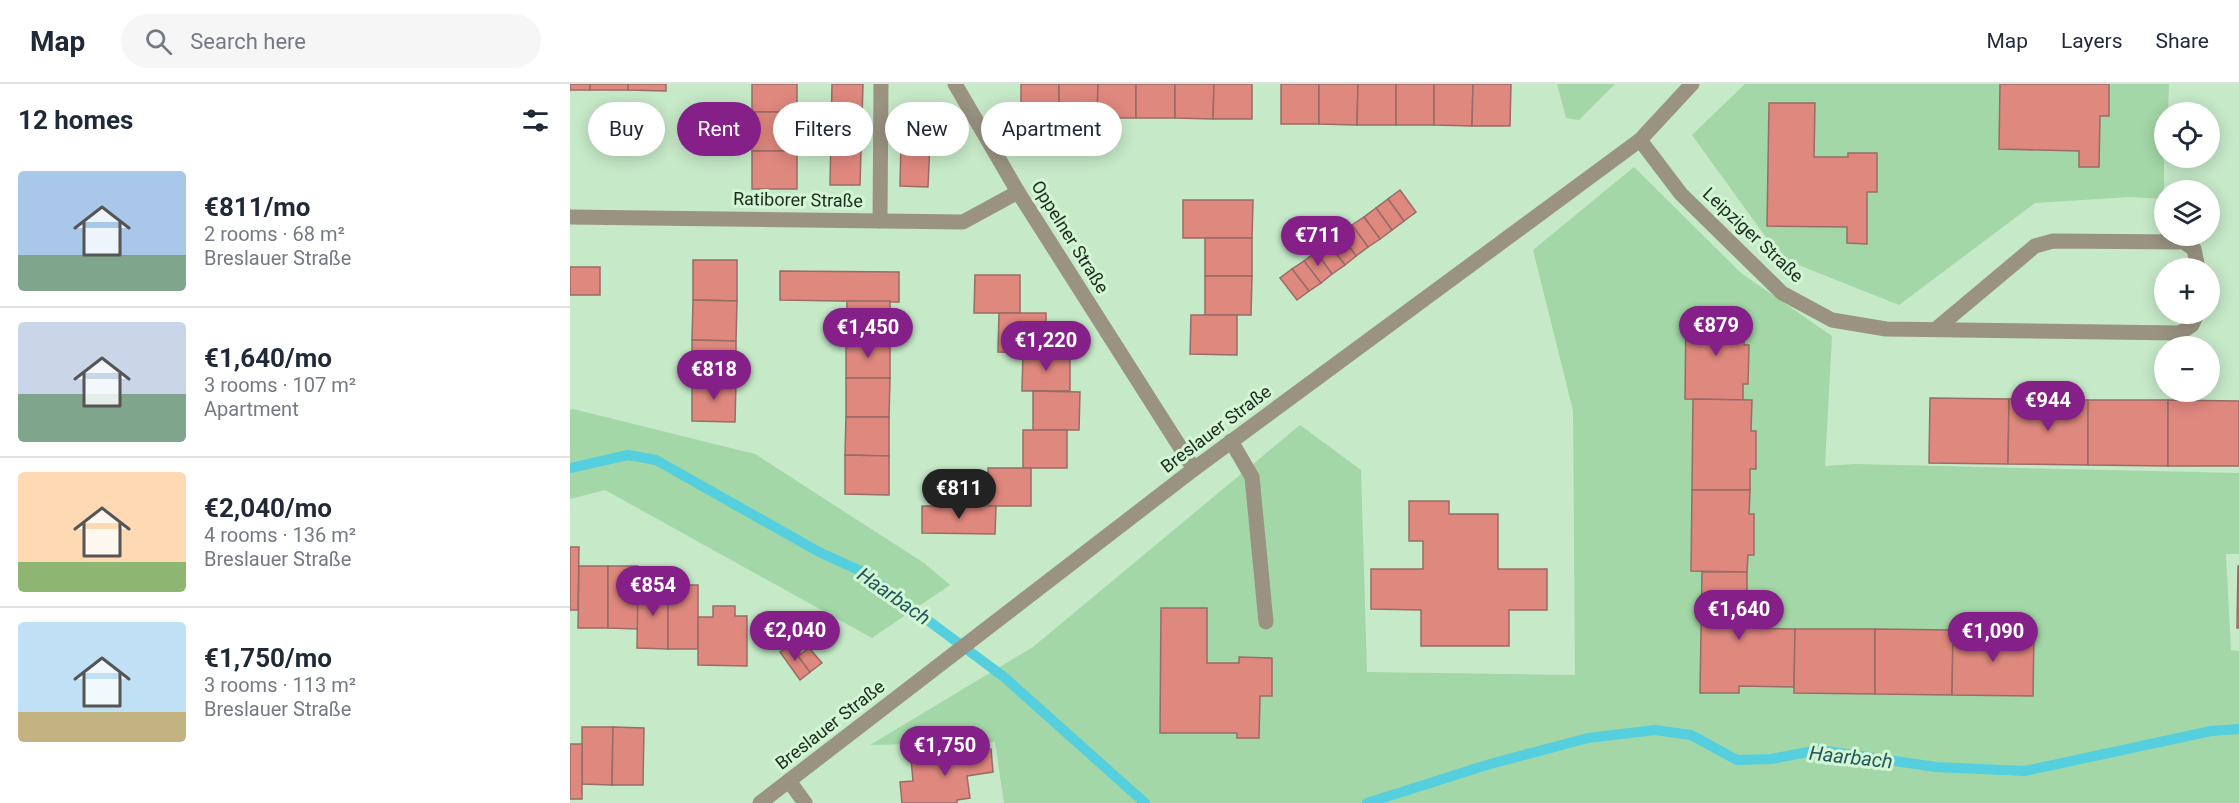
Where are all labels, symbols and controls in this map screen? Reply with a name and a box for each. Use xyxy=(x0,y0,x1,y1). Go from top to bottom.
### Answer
search box xyxy=(121,14,541,68)
text: Map xyxy=(30,25,85,58)
icon: search xyxy=(142,25,175,58)
text: Search here xyxy=(190,29,306,54)
text: Map xyxy=(1986,29,2028,53)
text: Layers xyxy=(2061,29,2122,53)
text: Share xyxy=(2155,29,2209,53)
chip: Buy xyxy=(588,102,665,156)
chip: Rent xyxy=(677,102,761,156)
chip: Filters xyxy=(773,102,873,156)
chip: New xyxy=(885,102,969,156)
chip: Apartment xyxy=(981,102,1122,156)
map controls xyxy=(2154,102,2220,402)
button: locate xyxy=(2154,102,2220,168)
icon: filters xyxy=(519,104,552,137)
text: 12 homes xyxy=(18,105,133,135)
street label: Oppelner Straße xyxy=(1027,176,1113,297)
button: layers xyxy=(2154,180,2220,246)
street label: Leipziger Straße xyxy=(1699,183,1808,286)
street label: Ratiborer Straße xyxy=(733,188,863,211)
text: €811/mo xyxy=(204,192,311,222)
icon: home xyxy=(66,195,138,267)
pin: €711 xyxy=(1282,216,1354,267)
text: 2 rooms · 68 m² xyxy=(204,222,345,246)
text: €711 xyxy=(1295,223,1341,247)
text: Breslauer Straße xyxy=(204,246,351,270)
button: + xyxy=(2154,258,2220,324)
pin: €879 xyxy=(1680,306,1752,357)
pin: €1,450 xyxy=(819,308,917,359)
text: €879 xyxy=(1693,313,1739,337)
text: €1,450 xyxy=(837,315,899,339)
pin: €1,220 xyxy=(997,321,1095,372)
text: €1,220 xyxy=(1015,328,1077,352)
button: − xyxy=(2154,336,2220,402)
text: €1,640/mo xyxy=(204,343,332,373)
icon: home xyxy=(66,346,138,418)
pin: €818 xyxy=(678,350,750,401)
text: €818 xyxy=(691,357,737,381)
text: 3 rooms · 107 m² xyxy=(204,373,356,397)
street label: Breslauer Straße xyxy=(1156,380,1275,477)
pin: €944 xyxy=(2012,381,2084,432)
text: €944 xyxy=(2025,388,2071,412)
text: Apartment xyxy=(204,397,299,421)
pin: €811 xyxy=(923,469,995,520)
text: €811 xyxy=(936,476,982,500)
text: €2,040/mo xyxy=(204,493,332,523)
icon: home xyxy=(66,496,138,568)
text: 4 rooms · 136 m² xyxy=(204,523,356,547)
text: Breslauer Straße xyxy=(204,547,351,571)
water label: Haarbach xyxy=(853,562,935,630)
pin: €854 xyxy=(617,566,689,617)
text: €854 xyxy=(630,573,676,597)
pin: €1,640 xyxy=(1690,590,1788,641)
text: €1,640 xyxy=(1708,597,1770,621)
pin: €2,040 xyxy=(746,611,844,662)
pin: €1,090 xyxy=(1944,612,2042,663)
text: €2,040 xyxy=(764,618,826,642)
text: €1,090 xyxy=(1962,619,2024,643)
text: €1,750/mo xyxy=(204,643,332,673)
icon: home xyxy=(66,646,138,718)
text: 3 rooms · 113 m² xyxy=(204,673,356,697)
street label: Breslauer Straße xyxy=(771,676,888,774)
text: Breslauer Straße xyxy=(204,697,351,721)
pin: €1,750 xyxy=(896,726,994,777)
text: €1,750 xyxy=(914,733,976,757)
water label: Haarbach xyxy=(1808,741,1894,773)

